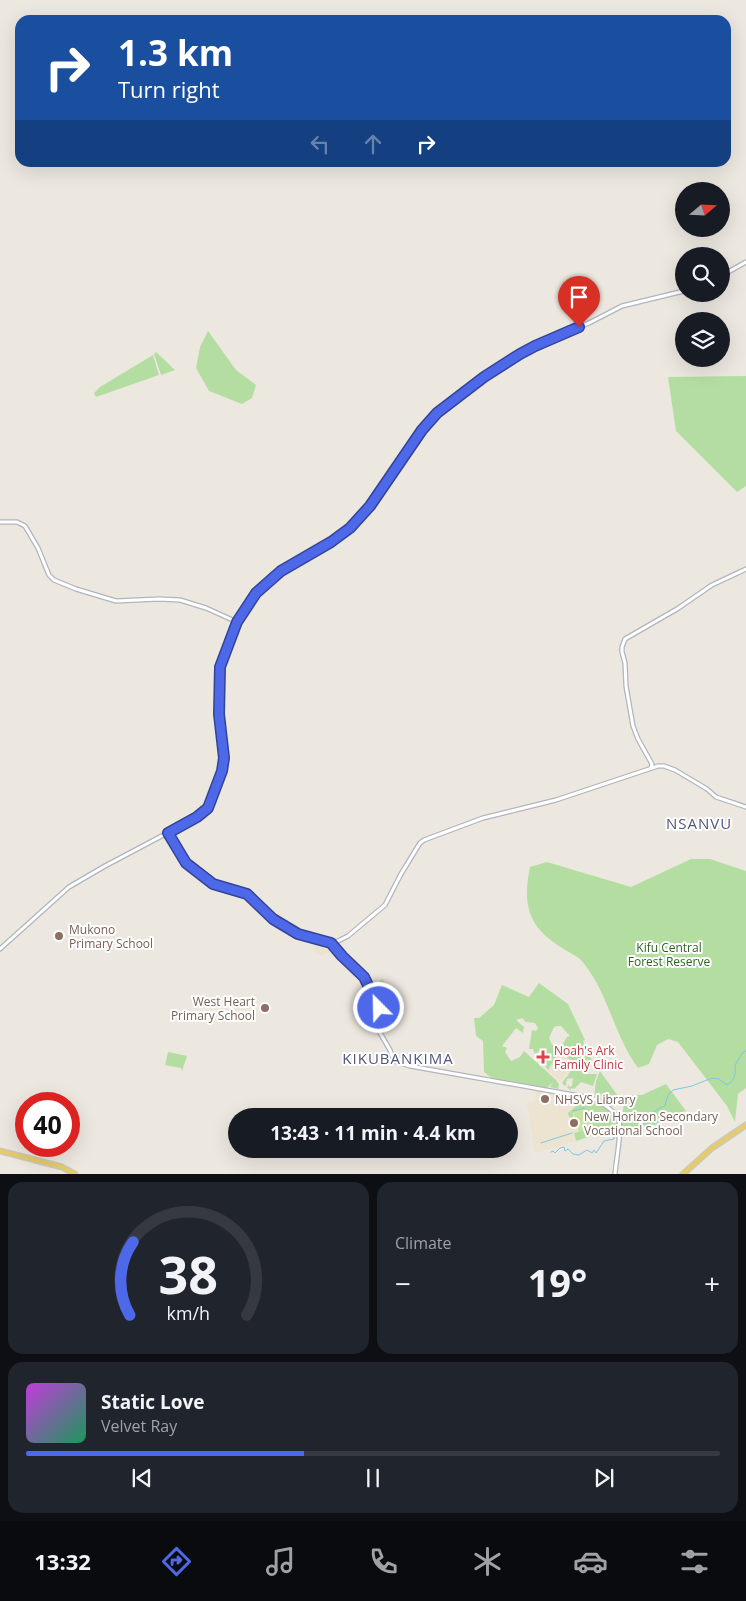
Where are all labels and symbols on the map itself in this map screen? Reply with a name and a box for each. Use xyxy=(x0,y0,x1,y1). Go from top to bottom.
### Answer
north arrow xyxy=(675,182,730,238)
pin xyxy=(558,276,600,327)
district label: NSANVU xyxy=(666,813,732,833)
place label: Mukono Primary School xyxy=(69,921,153,952)
marker: Mukono Primary School xyxy=(53,930,65,942)
park label: Kifu Central Forest Reserve xyxy=(628,939,710,970)
position arrow xyxy=(352,981,404,1033)
place label: West Heart Primary School xyxy=(171,993,255,1024)
marker: West Heart Primary School xyxy=(259,1002,271,1014)
place label: Noah's Ark Family Clinic xyxy=(554,1042,623,1073)
district label: KIKUBANKIMA xyxy=(342,1048,454,1068)
marker: Noah's Ark Family Clinic xyxy=(536,1050,550,1064)
place label: NHSVS Library xyxy=(555,1091,636,1108)
speed limit sign: 40 xyxy=(15,1092,80,1157)
marker: NHSVS Library xyxy=(539,1093,551,1105)
place label: New Horizon Secondary Vocational School xyxy=(584,1108,719,1139)
marker: New Horizon Secondary Vocational School xyxy=(568,1117,580,1129)

